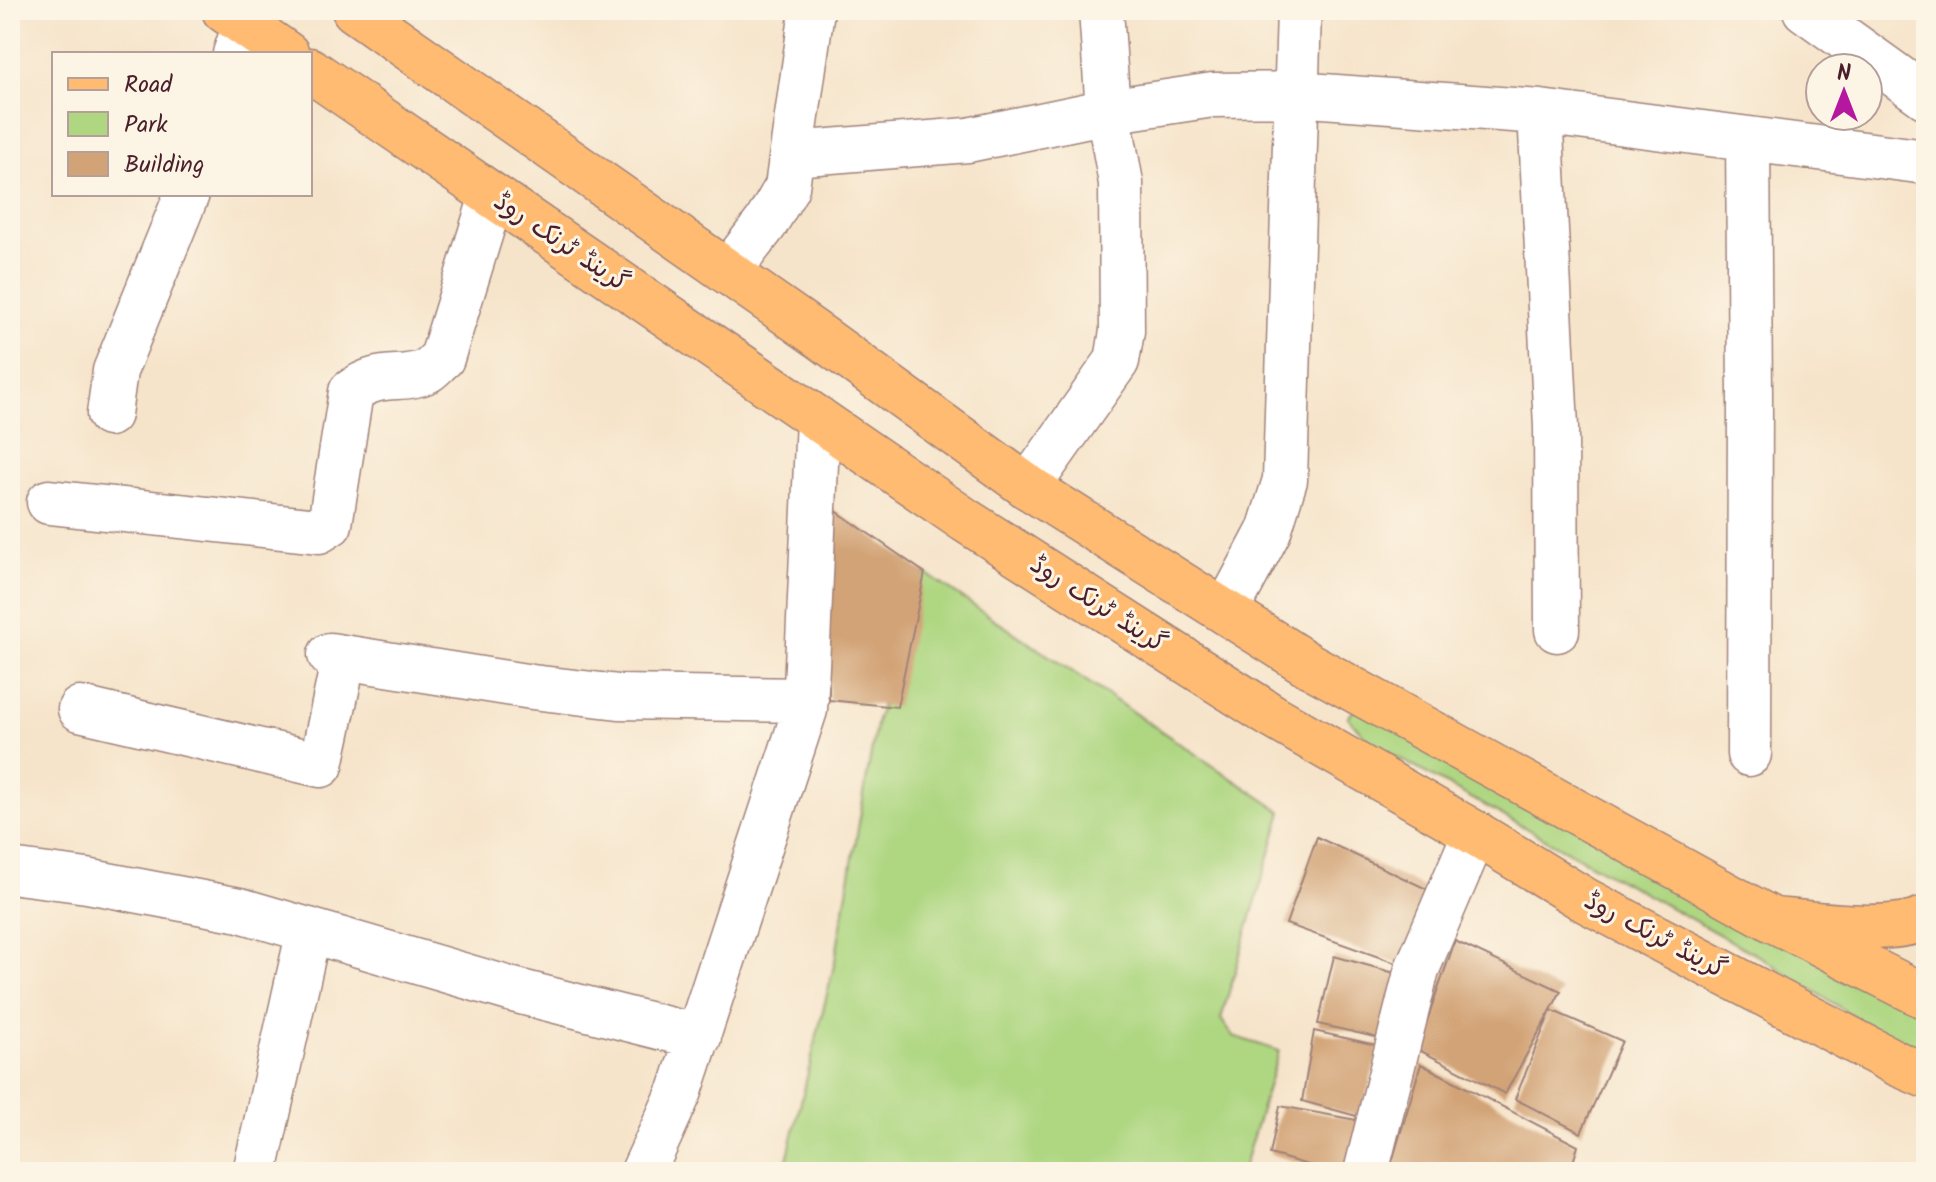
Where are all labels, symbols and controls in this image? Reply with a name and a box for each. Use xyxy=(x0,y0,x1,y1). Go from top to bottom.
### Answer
legend xyxy=(52,52,312,196)
north arrow xyxy=(1804,52,1884,132)
text: N xyxy=(1837,57,1851,92)
text: Road xyxy=(124,66,173,105)
text: Park xyxy=(124,106,168,145)
text: Building xyxy=(124,146,204,185)
street label: گرینڈ ٹرنک روڈ xyxy=(484,182,638,304)
street label: گرینڈ ٹرنک روڈ xyxy=(1021,545,1175,665)
street label: گرینڈ ٹرنک روڈ xyxy=(1576,881,1734,991)

